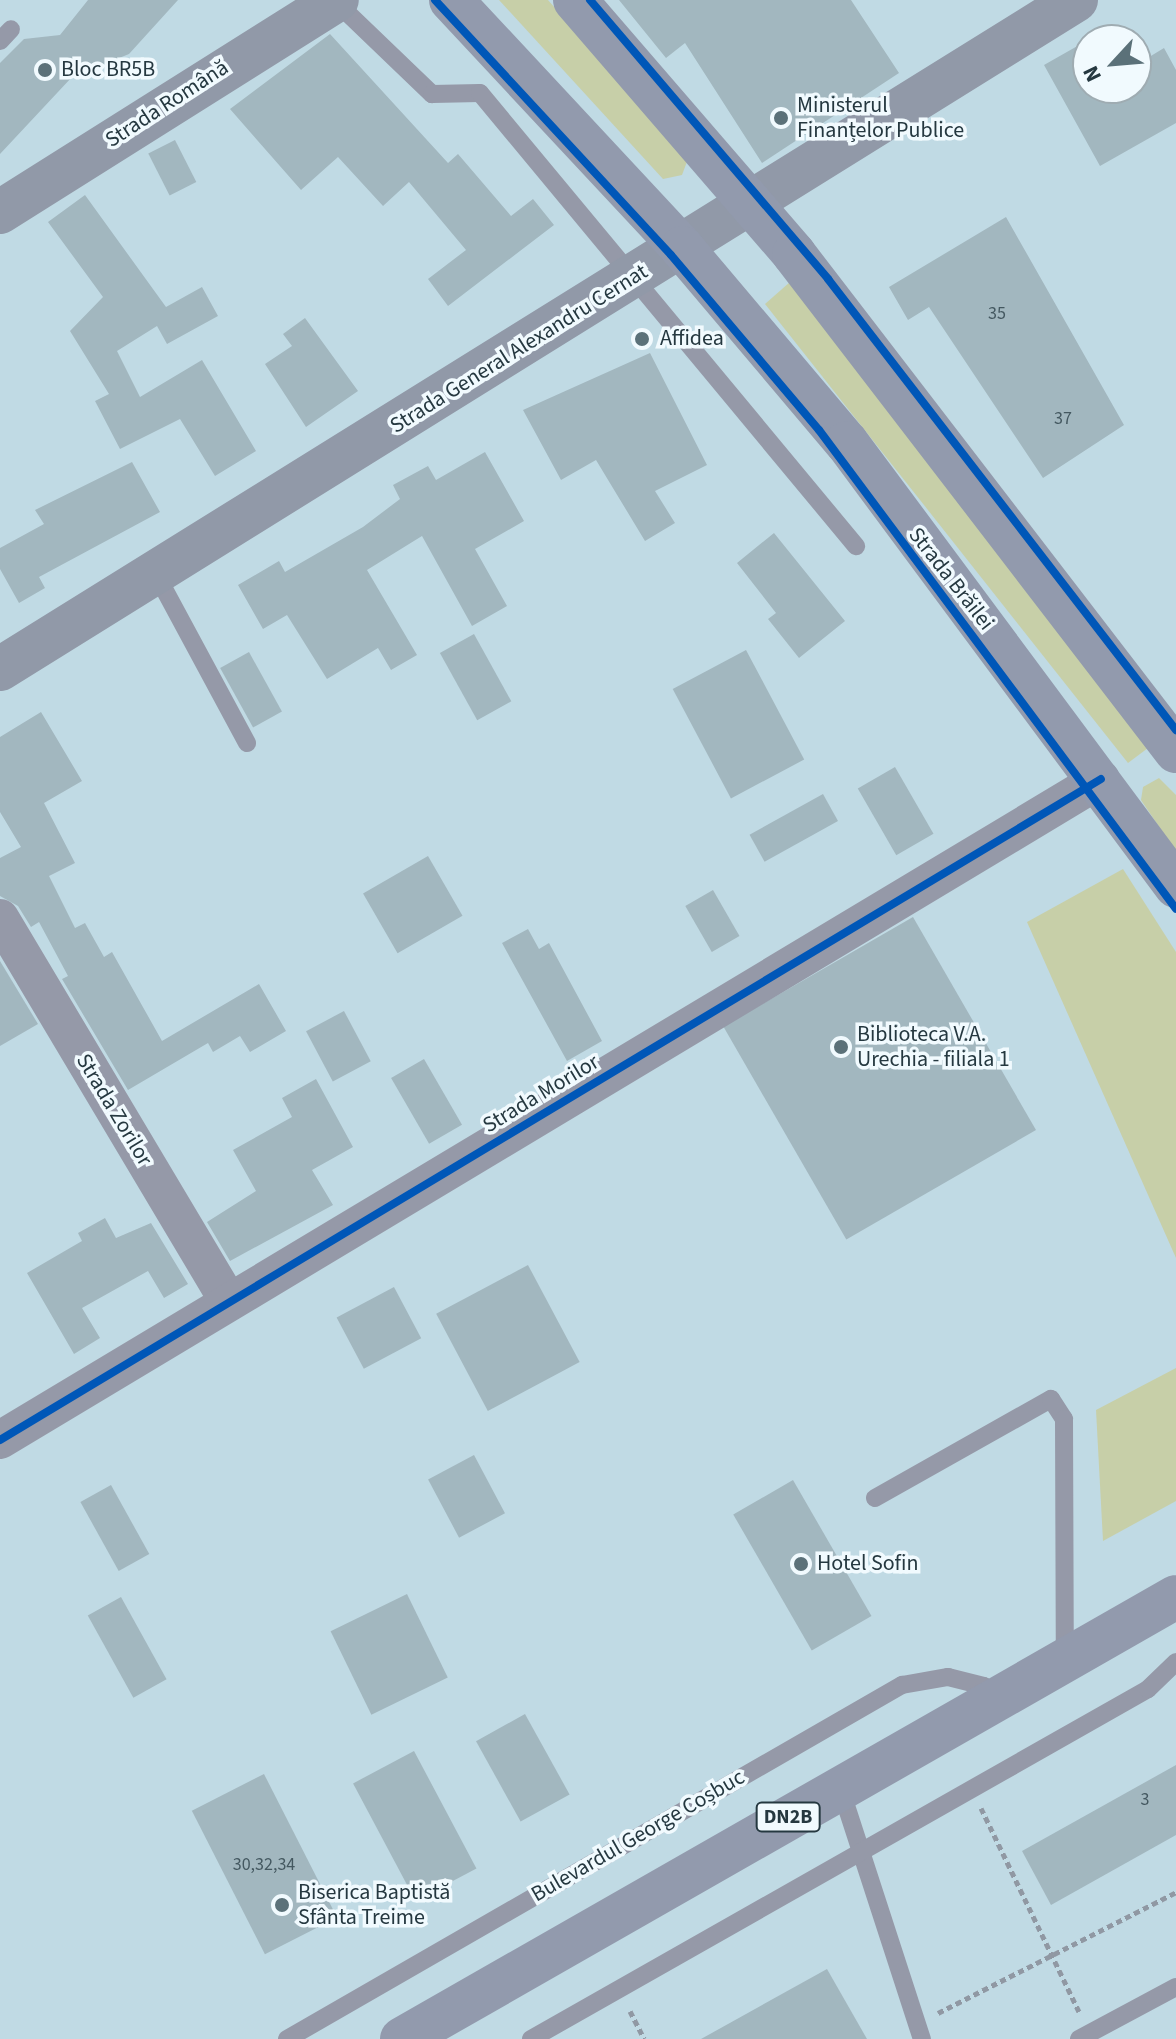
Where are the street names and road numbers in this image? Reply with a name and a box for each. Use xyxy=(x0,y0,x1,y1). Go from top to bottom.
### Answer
street label: Strada Română xyxy=(101,54,233,154)
street label: Strada General Alexandru Cernat xyxy=(385,259,653,439)
street label: Strada Brăilei xyxy=(903,522,999,636)
street label: Strada Zorilor xyxy=(70,1049,158,1171)
street label: Strada Morilor xyxy=(478,1049,604,1139)
street label: Bulevardul George Coșbuc xyxy=(527,1764,749,1908)
road number: DN2B xyxy=(754,1801,822,1833)

